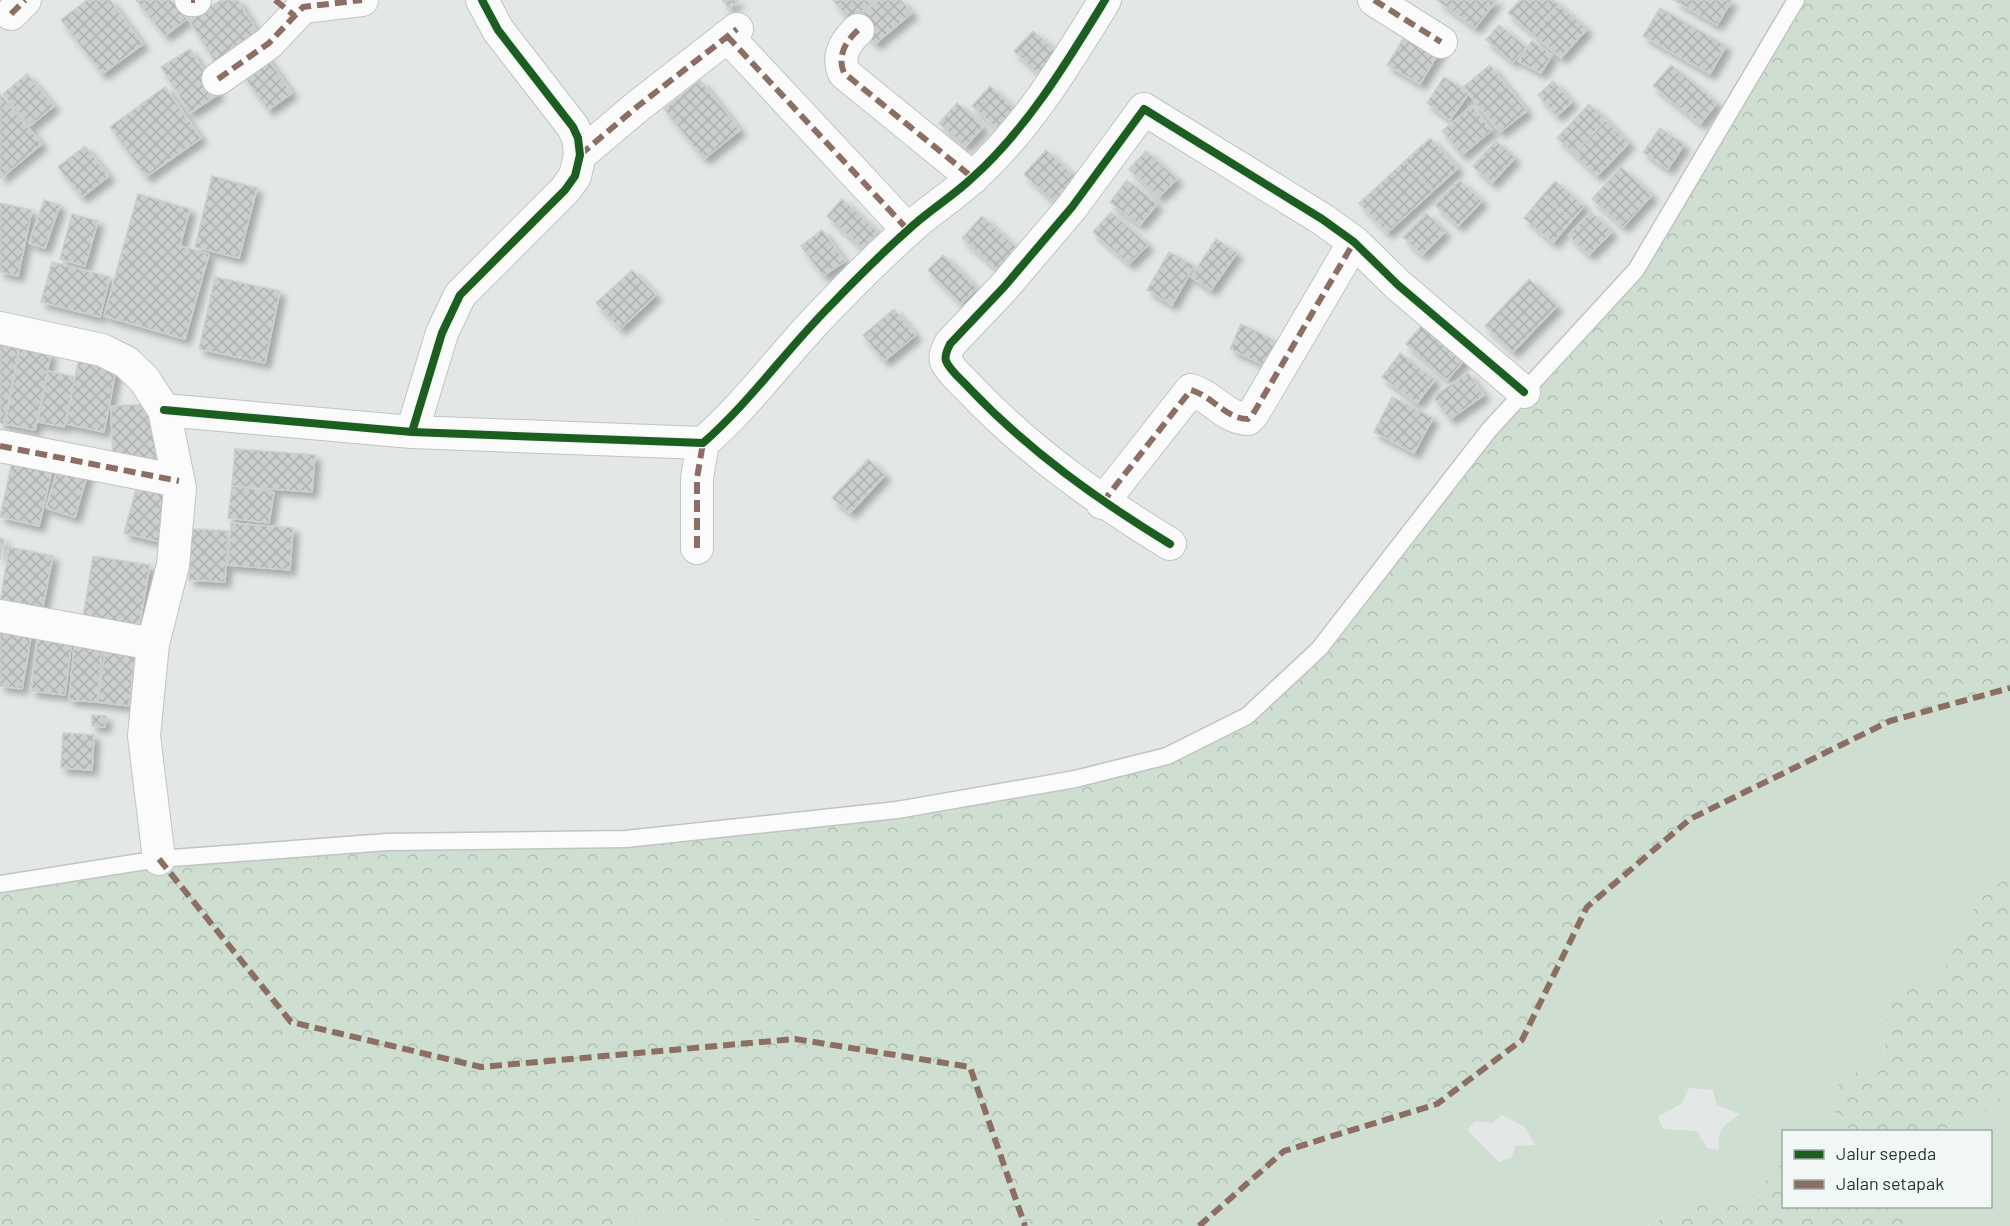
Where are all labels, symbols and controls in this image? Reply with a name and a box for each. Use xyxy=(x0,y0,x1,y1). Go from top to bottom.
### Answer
legend xyxy=(1782,1130,1992,1208)
text: Jalur sepeda xyxy=(1836,1142,1936,1164)
text: Jalan setapak xyxy=(1836,1172,1944,1194)

